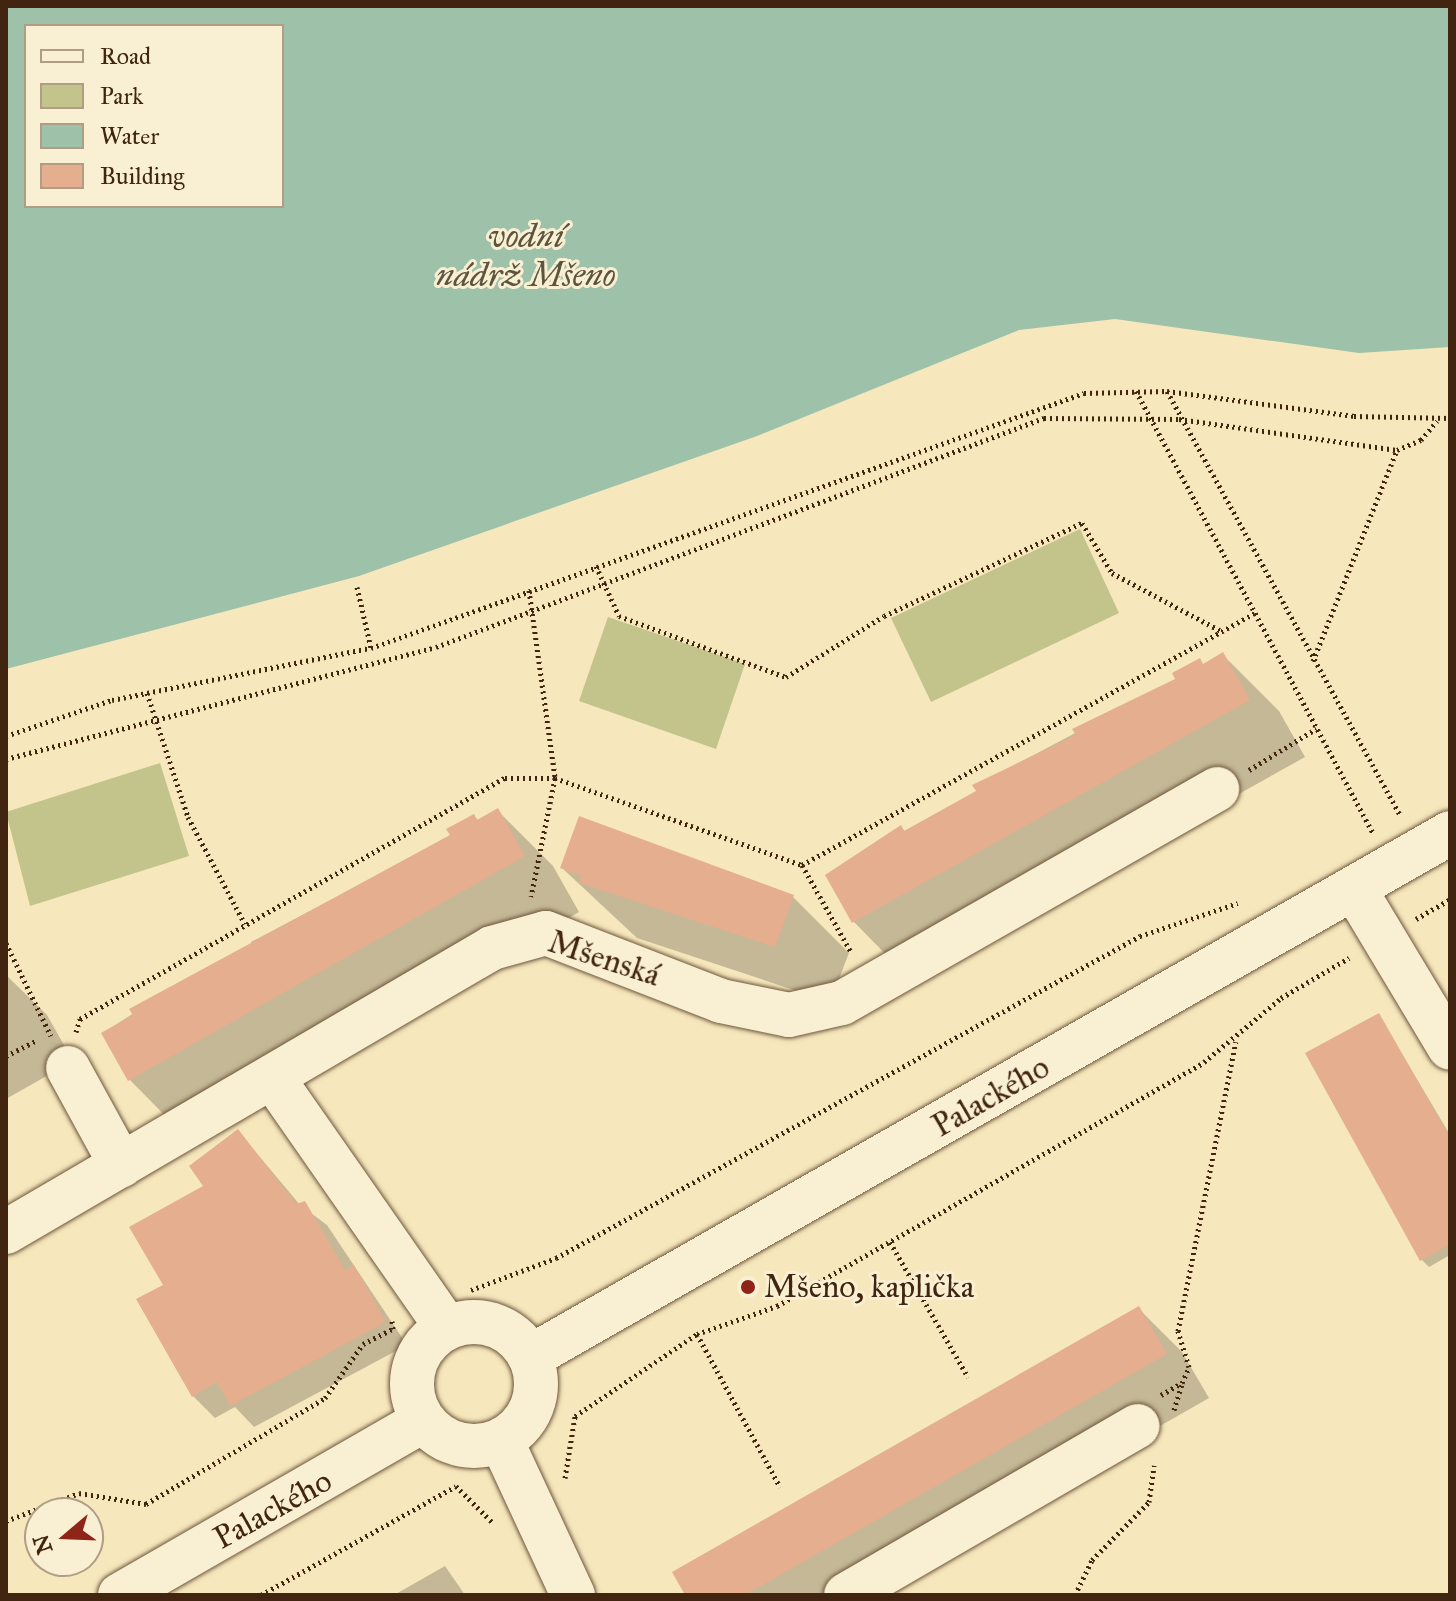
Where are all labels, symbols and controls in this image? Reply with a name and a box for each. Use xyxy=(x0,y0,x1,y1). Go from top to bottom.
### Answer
legend xyxy=(24,24,284,208)
text: Road xyxy=(100,41,151,71)
text: Park xyxy=(100,81,143,111)
text: Water xyxy=(100,121,159,151)
text: Building xyxy=(100,161,185,191)
water label: vodní nádrž Mšeno xyxy=(436,215,616,294)
street label: Mšenská xyxy=(543,923,665,995)
street label: Palackého xyxy=(926,1048,1056,1146)
place label: Mšeno, kaplička xyxy=(764,1268,974,1306)
marker: Mšeno, kaplička xyxy=(739,1278,757,1296)
street label: Palackého xyxy=(207,1462,339,1558)
north arrow xyxy=(24,1497,104,1577)
text: N xyxy=(27,1531,59,1558)

